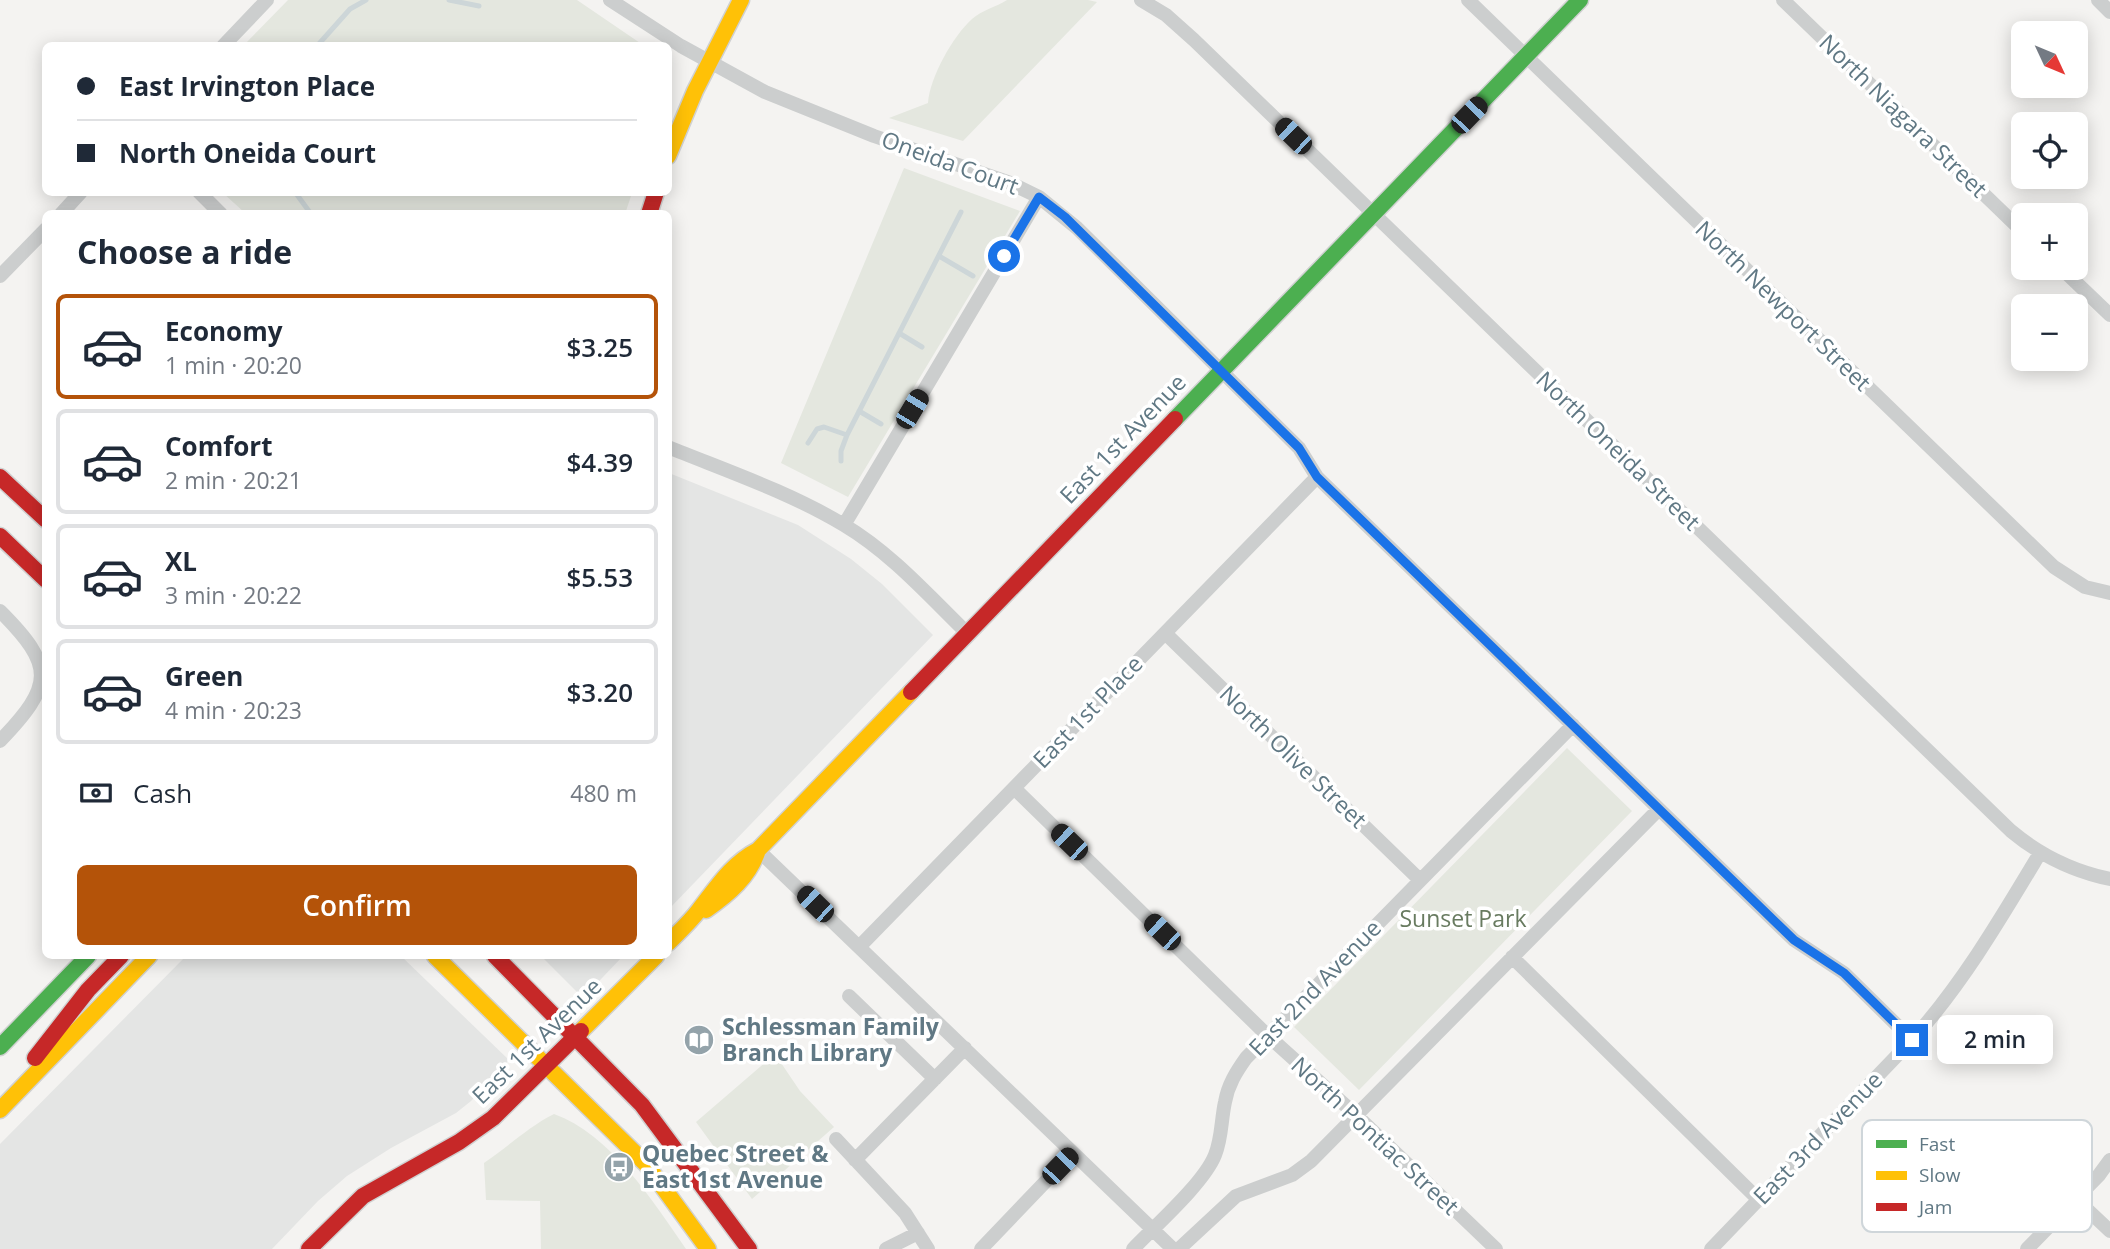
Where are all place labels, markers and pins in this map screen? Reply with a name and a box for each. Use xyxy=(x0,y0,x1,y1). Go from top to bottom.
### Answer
place label: Schlessman Family Branch Library xyxy=(722,1010,940,1068)
library icon: Schlessman Family Branch Library xyxy=(682,1023,716,1057)
place label: Quebec Street & East 1st Avenue xyxy=(642,1137,829,1195)
bus stop icon: Quebec Street & East 1st Avenue xyxy=(602,1150,636,1184)

